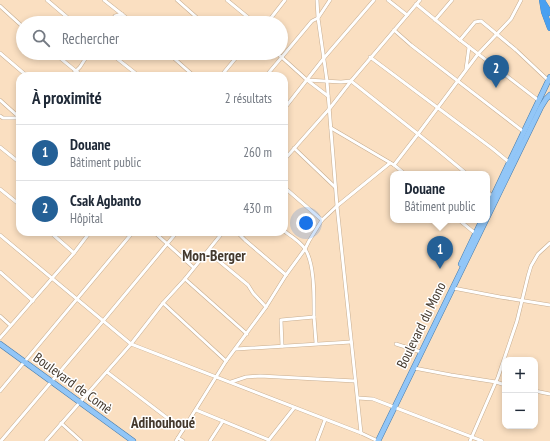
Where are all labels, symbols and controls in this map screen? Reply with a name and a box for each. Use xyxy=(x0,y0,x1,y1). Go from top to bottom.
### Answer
search box xyxy=(16,16,288,60)
icon: search xyxy=(30,27,52,49)
text: Rechercher xyxy=(62,29,119,48)
pin: 2 xyxy=(483,55,509,88)
text: À proximité xyxy=(32,87,102,109)
text: 2 résultats xyxy=(225,90,272,107)
text: Douane xyxy=(70,135,111,154)
text: 1 xyxy=(42,144,48,161)
text: 260 m xyxy=(243,144,272,161)
text: Bâtiment public xyxy=(70,154,141,171)
popup xyxy=(390,171,490,223)
text: Douane xyxy=(404,179,445,198)
text: Csak Agbanto xyxy=(70,191,141,210)
text: Bâtiment public xyxy=(404,198,476,215)
text: 2 xyxy=(42,200,48,217)
text: 430 m xyxy=(243,200,272,217)
text: Hôpital xyxy=(70,210,103,227)
your location xyxy=(296,213,316,233)
pin: 1 xyxy=(427,236,453,269)
district label: Mon-Berger xyxy=(182,246,246,265)
street label: Boulevard du Mono xyxy=(392,279,450,371)
street label: Boulevard de Comè xyxy=(30,348,116,418)
map controls xyxy=(502,357,538,429)
button: + xyxy=(502,357,538,393)
button: − xyxy=(502,393,538,429)
district label: Adihouhoué xyxy=(130,413,195,432)

